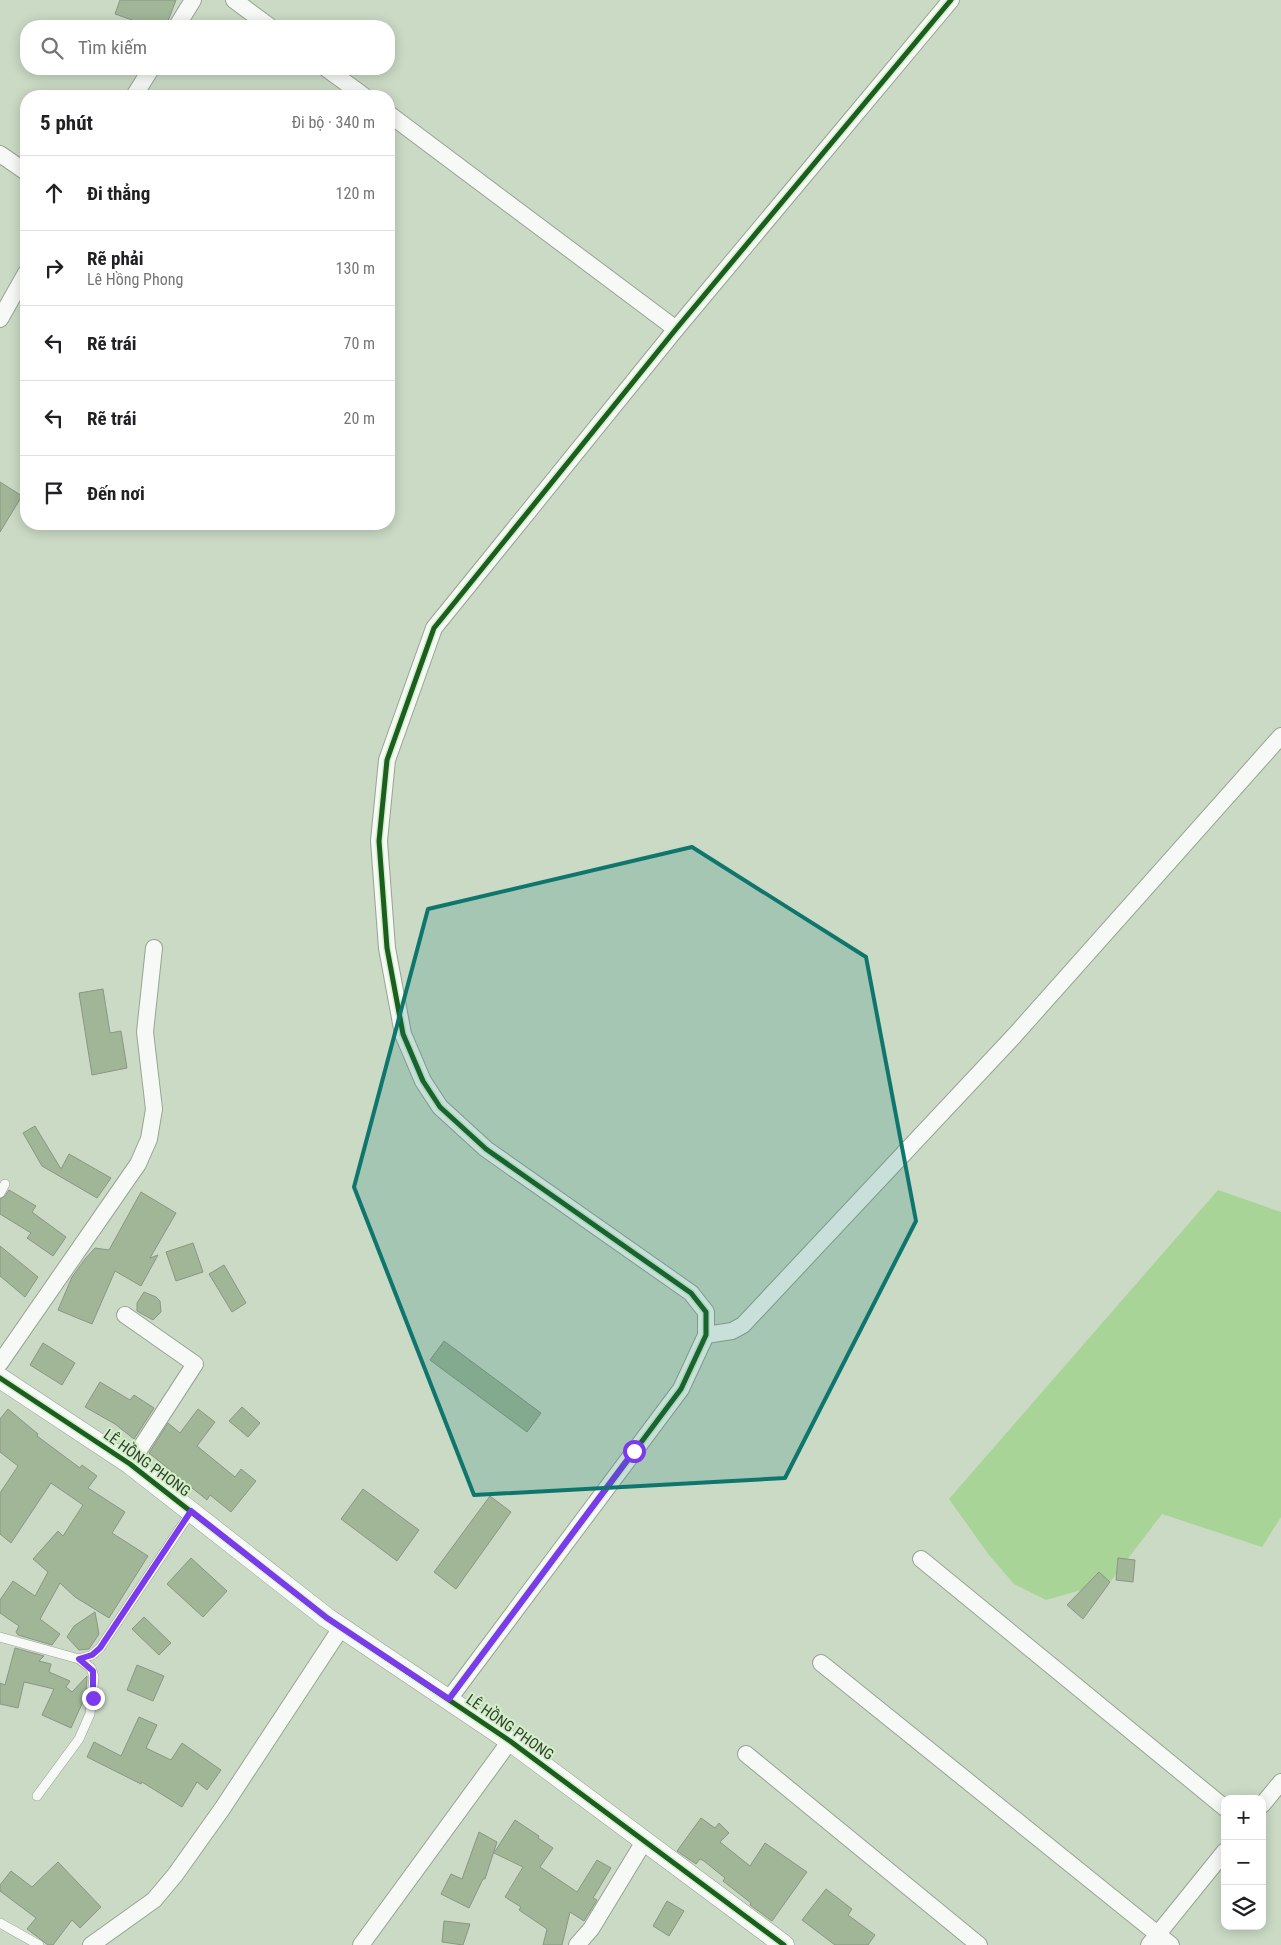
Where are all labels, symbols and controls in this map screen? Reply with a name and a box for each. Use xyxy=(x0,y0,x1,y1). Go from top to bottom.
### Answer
search box xyxy=(20,20,395,75)
icon: search xyxy=(38,34,66,62)
text: Tìm kiếm xyxy=(78,36,147,59)
text: 5 phút xyxy=(40,111,93,135)
text: Đi bộ · 340 m xyxy=(292,113,375,132)
icon: ahead xyxy=(40,179,68,207)
text: Đi thẳng xyxy=(87,182,150,205)
text: 120 m xyxy=(336,184,375,203)
text: Rẽ phải xyxy=(87,247,143,270)
icon: right xyxy=(40,254,68,282)
text: 130 m xyxy=(336,259,375,278)
text: Lê Hồng Phong xyxy=(87,270,183,289)
icon: left xyxy=(40,329,68,357)
text: Rẽ trái xyxy=(87,332,137,355)
text: 70 m xyxy=(343,334,375,353)
icon: left xyxy=(40,404,68,432)
text: Rẽ trái xyxy=(87,407,137,430)
text: 20 m xyxy=(343,409,375,428)
icon: arrive xyxy=(40,479,68,507)
text: Đến nơi xyxy=(87,482,145,505)
street label: LÊ HỒNG PHONG xyxy=(100,1425,194,1500)
route start xyxy=(623,1440,646,1463)
route end xyxy=(82,1687,105,1710)
street label: LÊ HỒNG PHONG xyxy=(463,1689,558,1764)
map controls xyxy=(1221,1795,1266,1930)
button: + xyxy=(1221,1795,1266,1840)
button: − xyxy=(1221,1840,1266,1885)
button: layers xyxy=(1221,1885,1266,1930)

